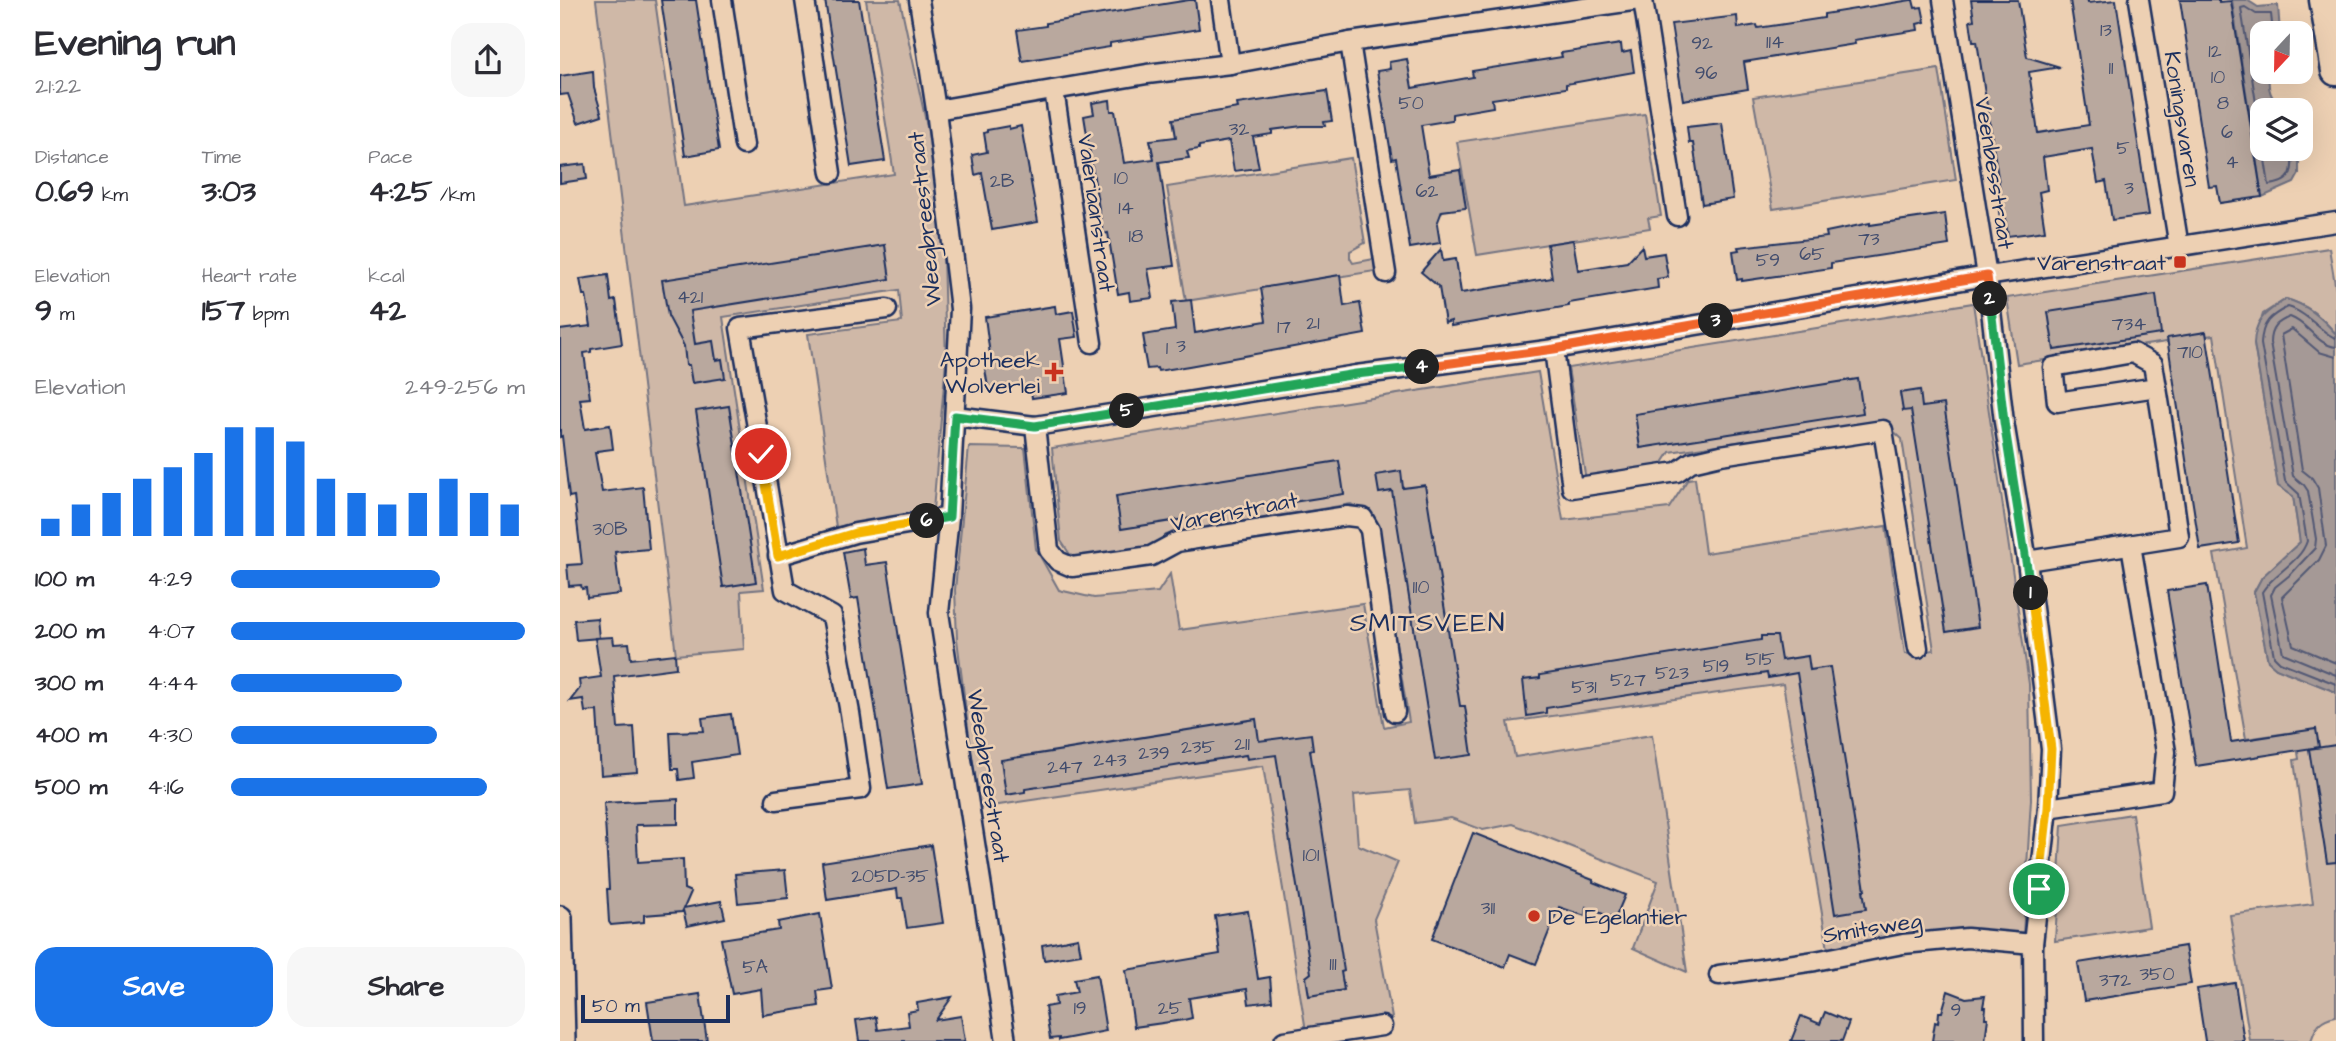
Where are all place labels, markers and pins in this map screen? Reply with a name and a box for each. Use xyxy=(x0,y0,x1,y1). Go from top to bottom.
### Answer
place label: Varenstraat xyxy=(2037,247,2167,279)
marker: Varenstraat xyxy=(2172,254,2188,270)
pin: 2 xyxy=(1972,282,2008,316)
pin: 3 xyxy=(1698,304,1734,338)
place label: Apotheek Wolverlei xyxy=(940,344,1041,402)
pin: 4 xyxy=(1404,350,1440,384)
marker: Apotheek Wolverlei xyxy=(1046,364,1062,380)
pin: 5 xyxy=(1110,394,1144,428)
pin xyxy=(731,424,791,484)
pin: 6 xyxy=(910,504,944,538)
pin: 1 xyxy=(2014,576,2048,610)
pin xyxy=(2009,859,2069,919)
place label: De Egelantier xyxy=(1548,901,1688,934)
marker: De Egelantier xyxy=(1526,908,1542,924)

